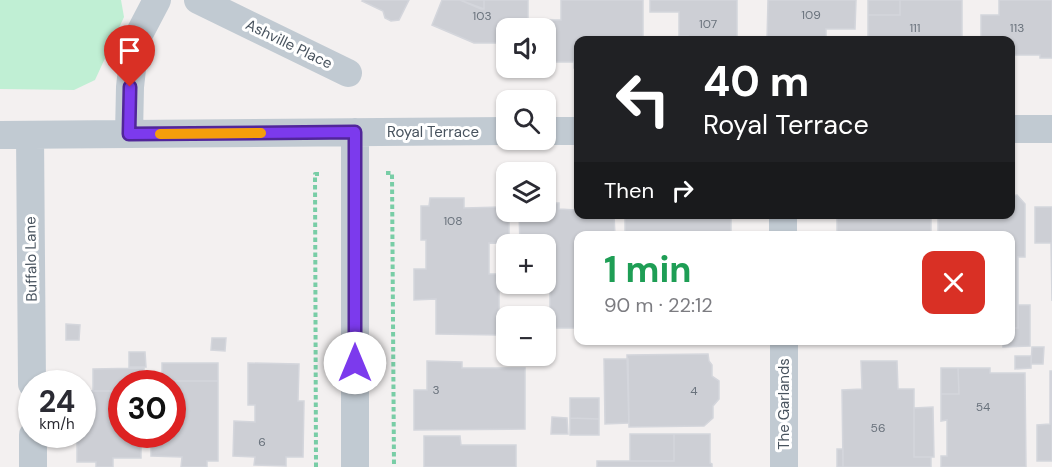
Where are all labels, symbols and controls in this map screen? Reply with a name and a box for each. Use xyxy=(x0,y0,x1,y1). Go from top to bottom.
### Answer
house number: 109 xyxy=(801,7,821,23)
house number: 103 xyxy=(472,8,492,24)
street label: Ashville Place xyxy=(242,14,336,74)
house number: 107 xyxy=(699,16,717,32)
map controls xyxy=(496,18,556,366)
button: sound xyxy=(496,18,556,78)
house number: 111 xyxy=(909,20,921,36)
house number: 113 xyxy=(1010,20,1024,36)
pin xyxy=(104,25,155,87)
icon: arrive xyxy=(113,34,146,67)
text: 40 m xyxy=(703,54,809,109)
icon: left xyxy=(604,60,682,138)
button: search xyxy=(496,90,556,150)
text: Royal Terrace xyxy=(703,107,869,142)
street label: Royal Terrace xyxy=(387,122,479,142)
button: layers xyxy=(496,162,556,222)
icon: right xyxy=(666,174,699,207)
text: Then xyxy=(604,176,654,205)
house number: 108 xyxy=(443,213,463,229)
street label: Buffalo Lane xyxy=(20,216,42,302)
button: + xyxy=(496,234,556,294)
text: 1 min xyxy=(604,246,692,293)
button: close xyxy=(922,251,985,314)
text: 90 m · 22:12 xyxy=(604,292,713,318)
button: − xyxy=(496,306,556,366)
position arrow xyxy=(323,331,387,395)
street label: The Garlands xyxy=(774,358,794,450)
speed limit sign: 30 xyxy=(108,370,186,448)
text: 24 xyxy=(39,382,75,421)
house number: 3 xyxy=(432,382,440,398)
house number: 4 xyxy=(690,383,698,399)
house number: 54 xyxy=(976,399,990,415)
text: km/h xyxy=(39,414,75,434)
house number: 56 xyxy=(871,420,885,436)
house number: 6 xyxy=(258,434,266,450)

